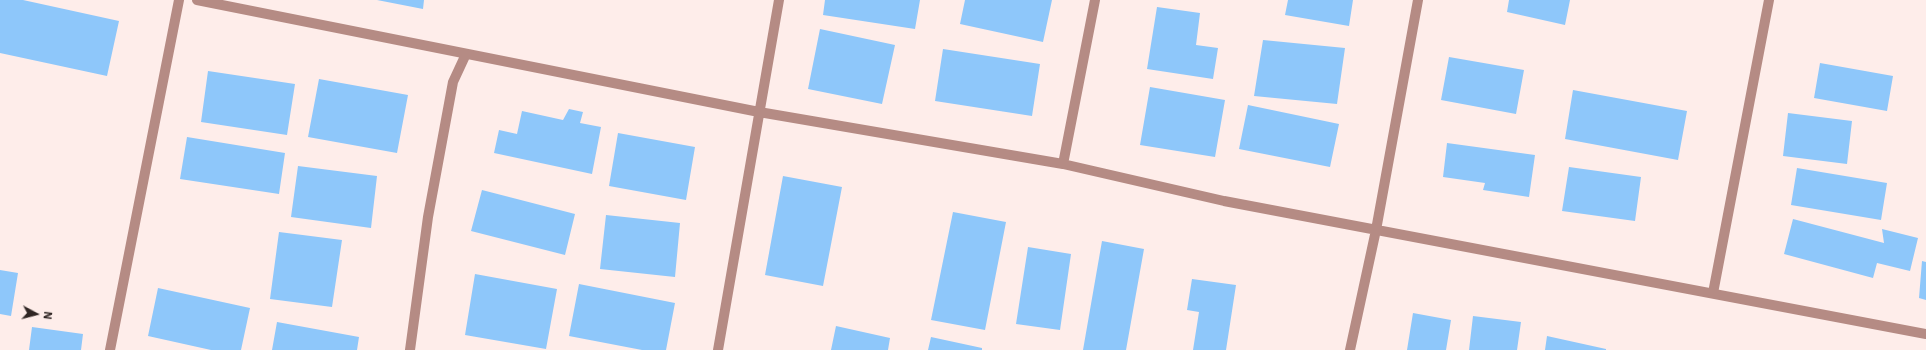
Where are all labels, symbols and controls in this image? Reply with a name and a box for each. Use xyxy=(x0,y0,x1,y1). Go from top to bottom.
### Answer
north arrow xyxy=(16,294,56,334)
text: N xyxy=(40,311,55,320)

